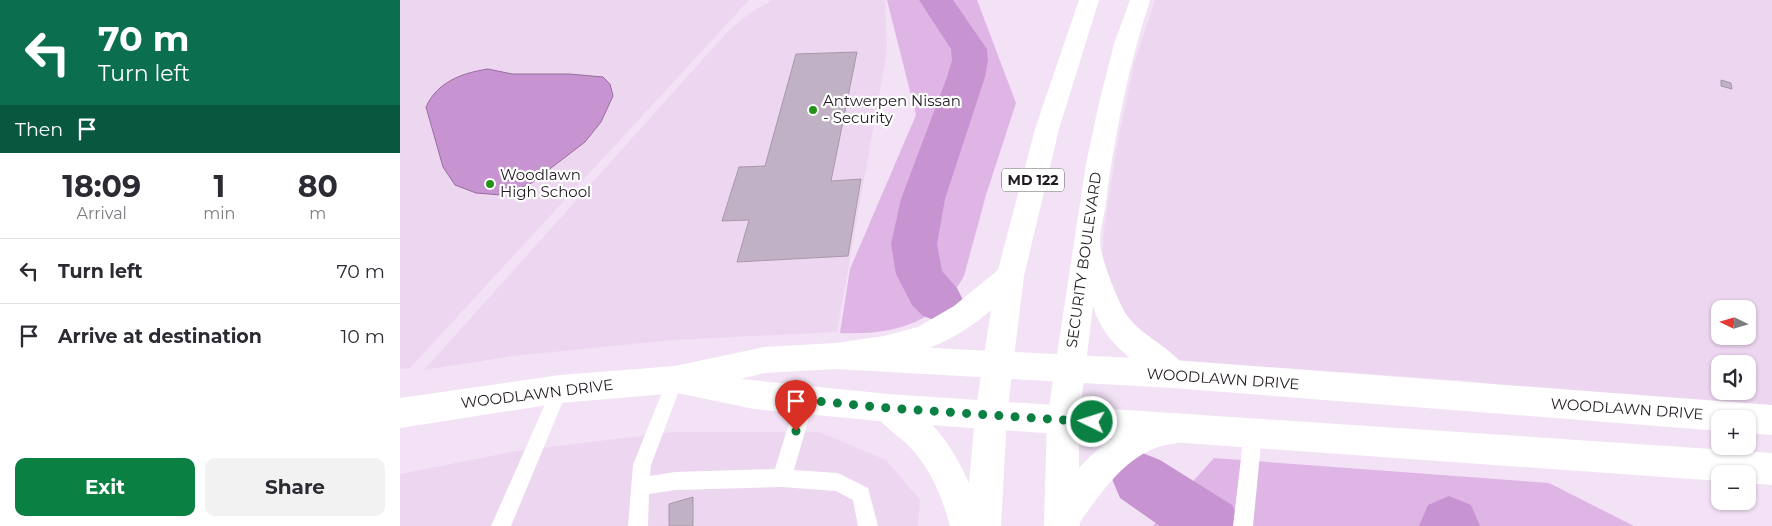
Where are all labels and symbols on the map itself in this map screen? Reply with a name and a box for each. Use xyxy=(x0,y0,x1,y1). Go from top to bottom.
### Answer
place label: Antwerpen Nissan - Security xyxy=(823,91,961,127)
marker: Antwerpen Nissan - Security xyxy=(807,104,819,116)
place label: Woodlawn High School xyxy=(500,165,591,201)
road number: MD 122 xyxy=(1002,168,1064,192)
street label: SECURITY BOULEVARD xyxy=(1062,171,1105,349)
marker: Woodlawn High School xyxy=(484,178,496,190)
north arrow xyxy=(1711,300,1756,345)
street label: WOODLAWN DRIVE xyxy=(1146,364,1300,393)
street label: WOODLAWN DRIVE xyxy=(460,375,614,412)
pin xyxy=(775,380,817,431)
street label: WOODLAWN DRIVE xyxy=(1550,394,1704,423)
position arrow xyxy=(1065,395,1117,447)

